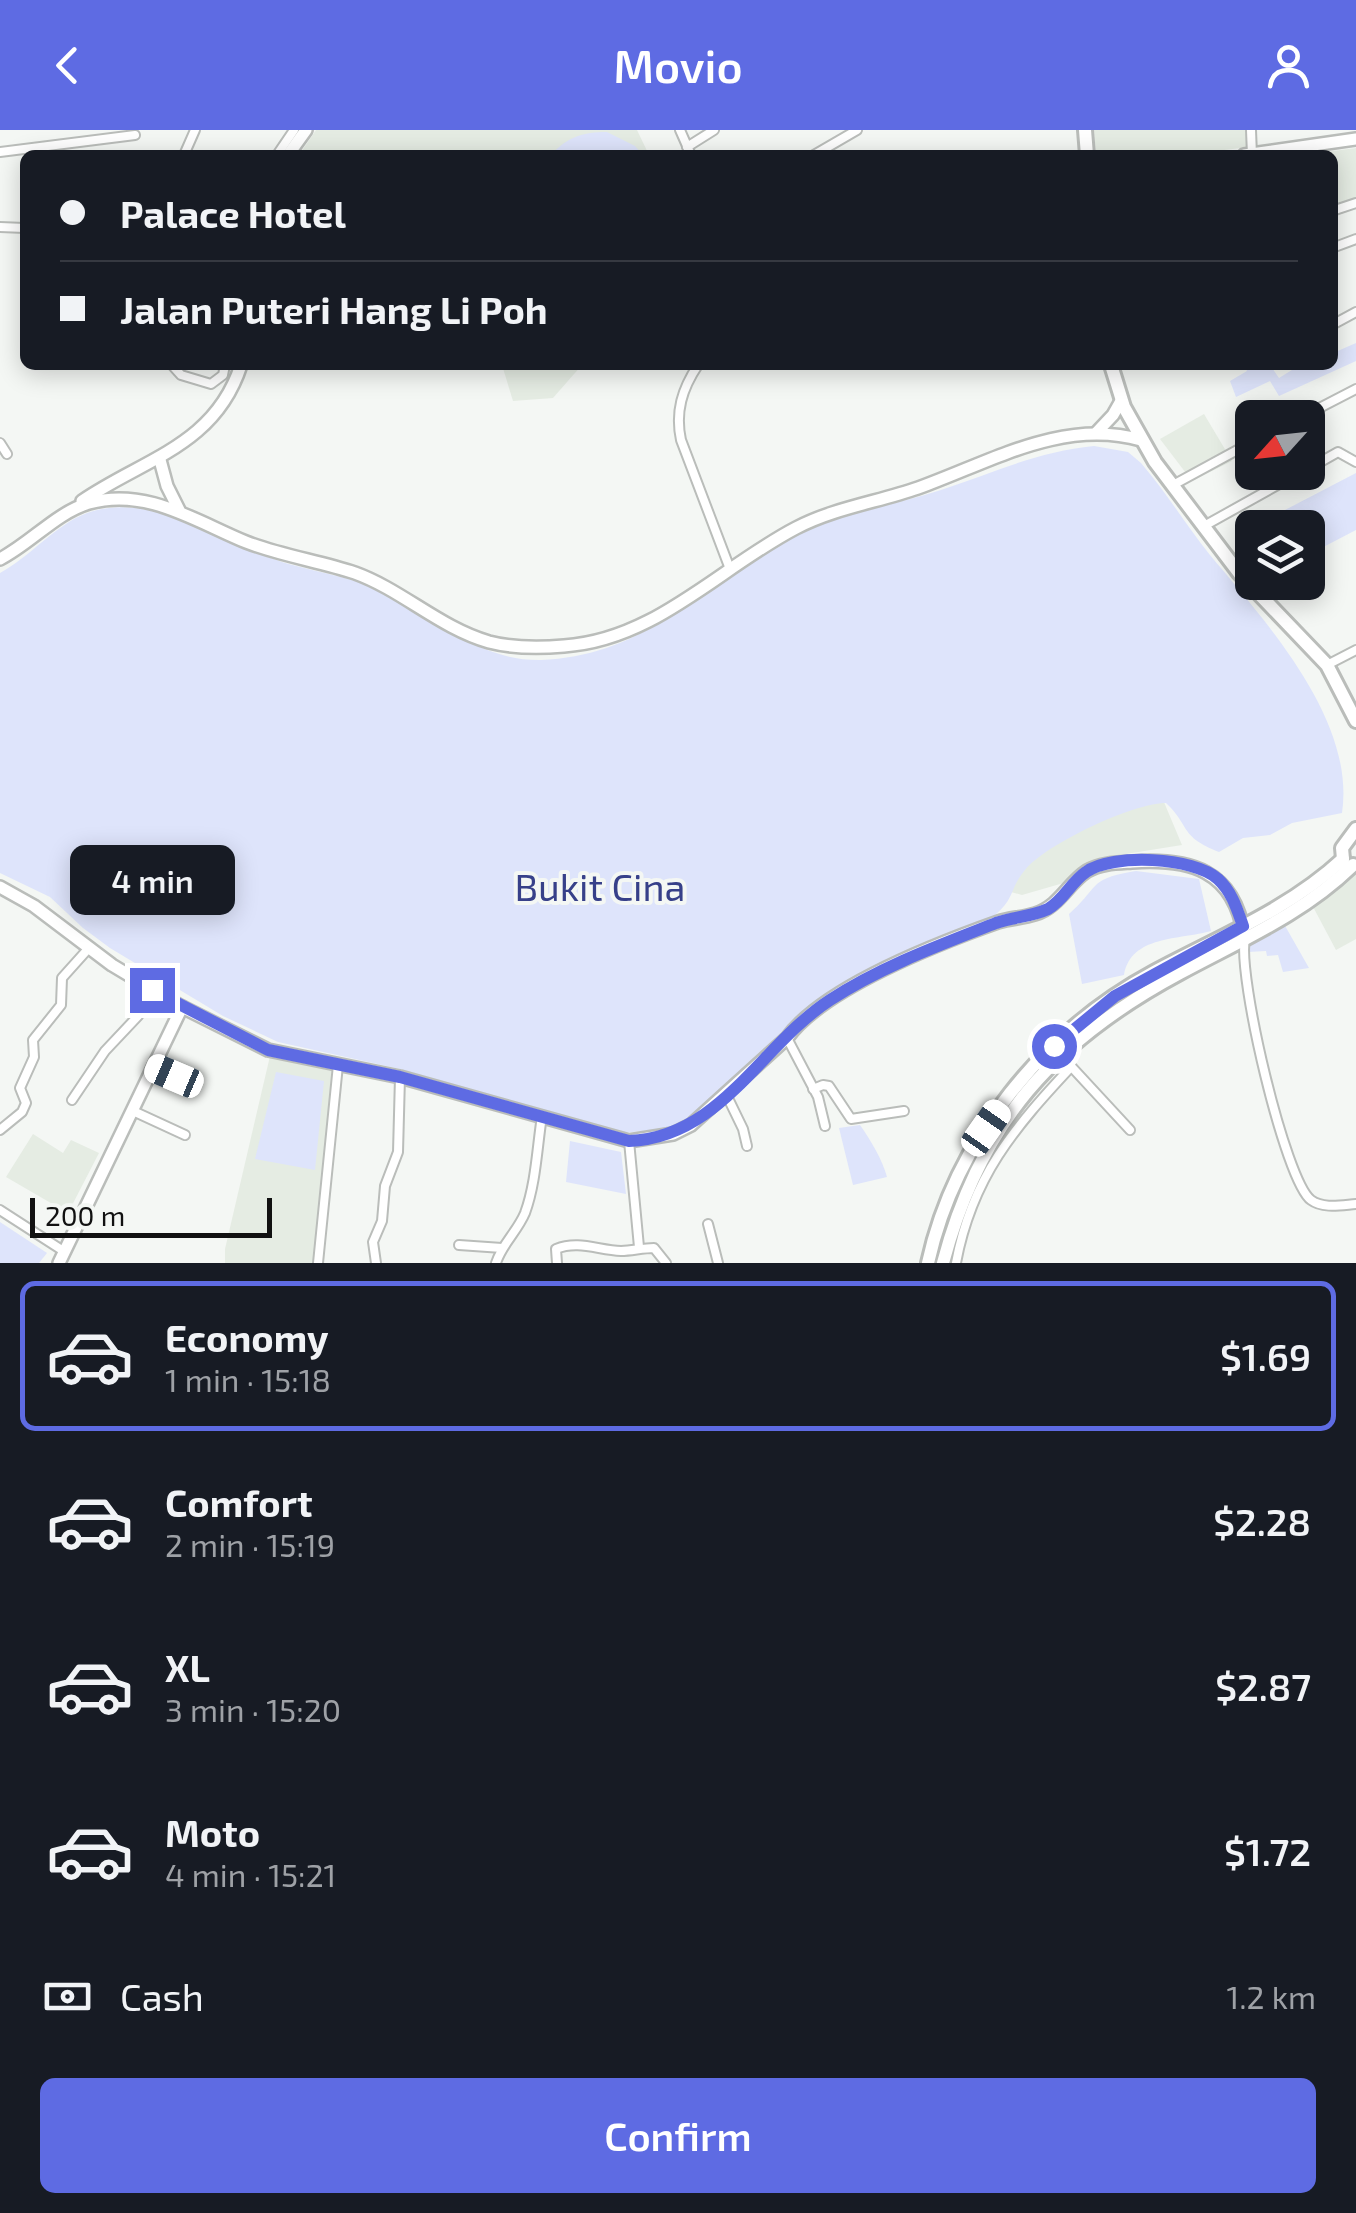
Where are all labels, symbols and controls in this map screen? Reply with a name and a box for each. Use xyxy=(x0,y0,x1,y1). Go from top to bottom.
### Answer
icon: back xyxy=(40,38,95,93)
text: Movio xyxy=(614,38,742,92)
icon: person xyxy=(1261,38,1316,93)
text: Palace Hotel xyxy=(120,190,346,236)
text: Jalan Puteri Hang Li Poh xyxy=(120,286,548,332)
north arrow xyxy=(1235,400,1325,490)
map controls xyxy=(1235,400,1325,600)
button: layers xyxy=(1235,510,1325,600)
callout: 4 min xyxy=(70,845,234,915)
text: 4 min xyxy=(111,861,194,899)
park label: Bukit Cina xyxy=(515,863,685,909)
route end xyxy=(130,968,175,1013)
route start xyxy=(1032,1024,1077,1069)
car xyxy=(141,1050,207,1102)
car xyxy=(957,1095,1015,1161)
scale bar xyxy=(30,1193,272,1238)
text: 200 m xyxy=(45,1198,125,1232)
icon: car xyxy=(45,1311,135,1401)
text: Economy xyxy=(165,1314,329,1360)
text: $1.69 xyxy=(1220,1333,1311,1379)
text: 1 min · 15:18 xyxy=(165,1360,331,1398)
icon: car xyxy=(45,1476,135,1566)
text: Comfort xyxy=(165,1479,313,1525)
text: $2.28 xyxy=(1213,1498,1311,1544)
text: 2 min · 15:19 xyxy=(165,1525,335,1563)
icon: car xyxy=(45,1641,135,1731)
text: XL xyxy=(165,1644,210,1690)
text: $2.87 xyxy=(1215,1663,1311,1709)
text: 3 min · 15:20 xyxy=(165,1690,341,1728)
icon: car xyxy=(45,1806,135,1896)
text: Moto xyxy=(165,1809,260,1855)
text: $1.72 xyxy=(1224,1828,1311,1874)
text: 4 min · 15:21 xyxy=(165,1855,336,1893)
icon: cash xyxy=(40,1969,95,2024)
text: Cash xyxy=(120,1973,204,2019)
text: 1.2 km xyxy=(1226,1977,1316,2015)
button: Confirm xyxy=(40,2078,1316,2193)

